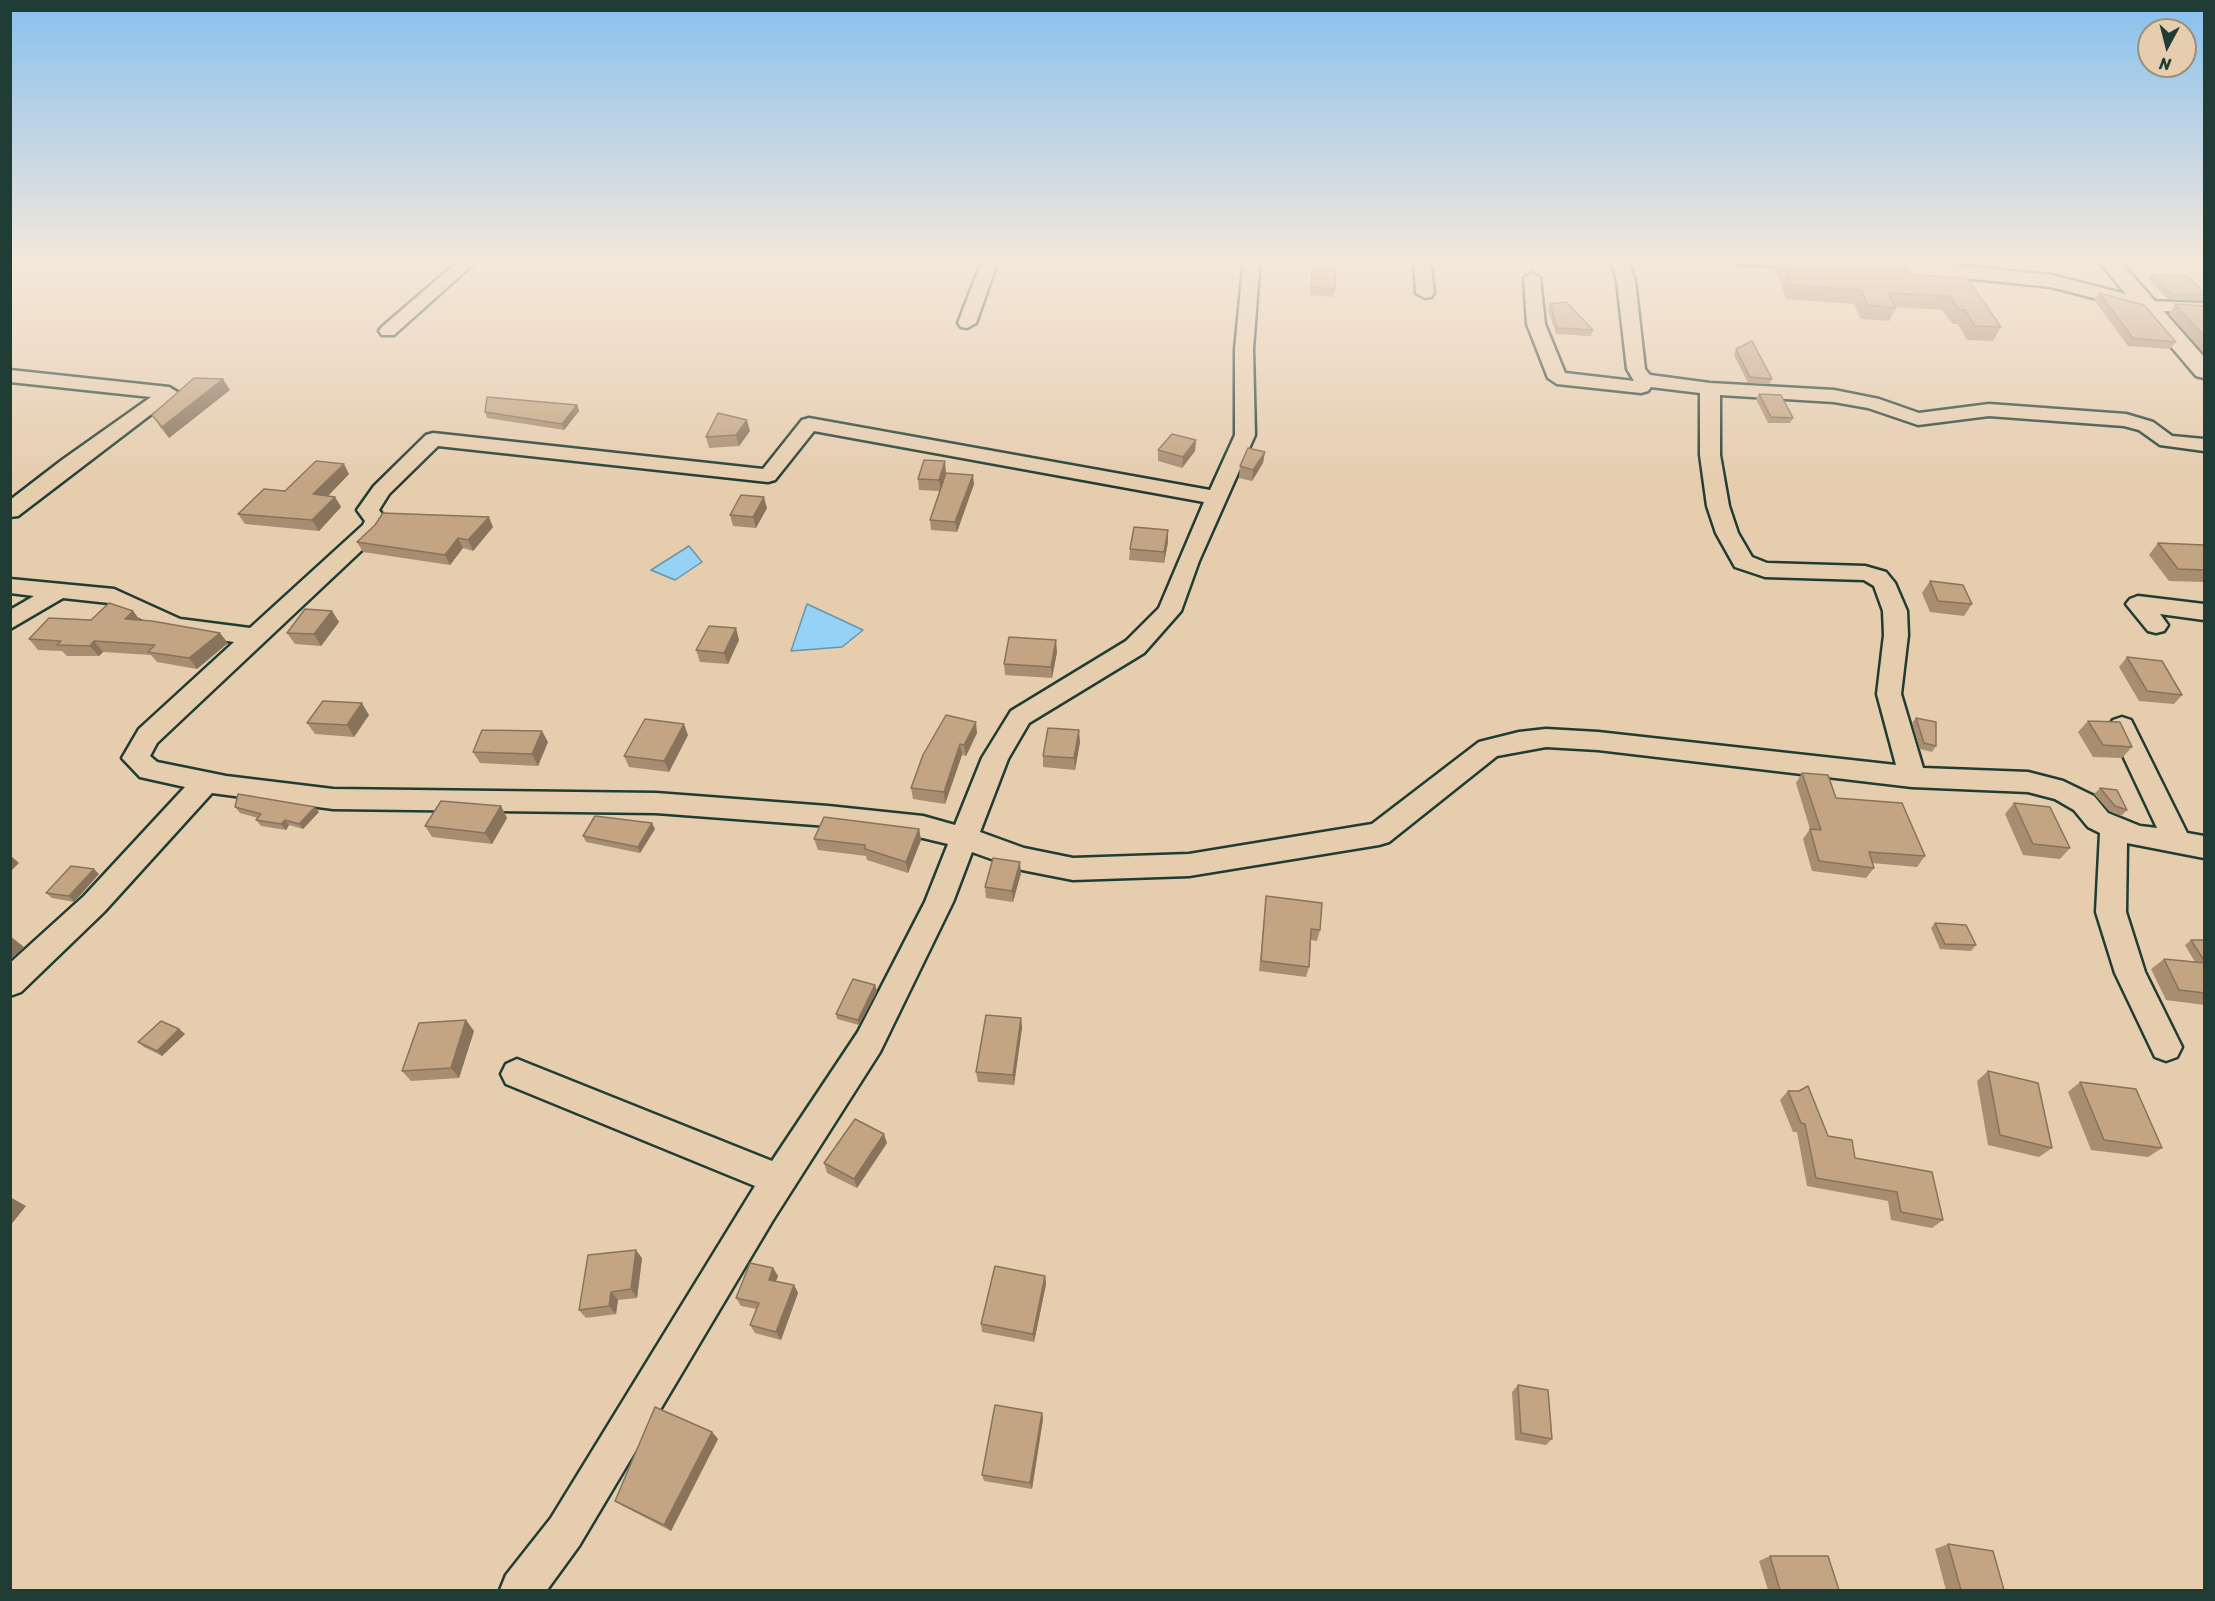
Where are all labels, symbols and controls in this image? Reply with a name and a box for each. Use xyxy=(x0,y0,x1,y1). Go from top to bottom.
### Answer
north arrow xyxy=(2137,18,2197,78)
text: N xyxy=(2158,49,2172,79)

